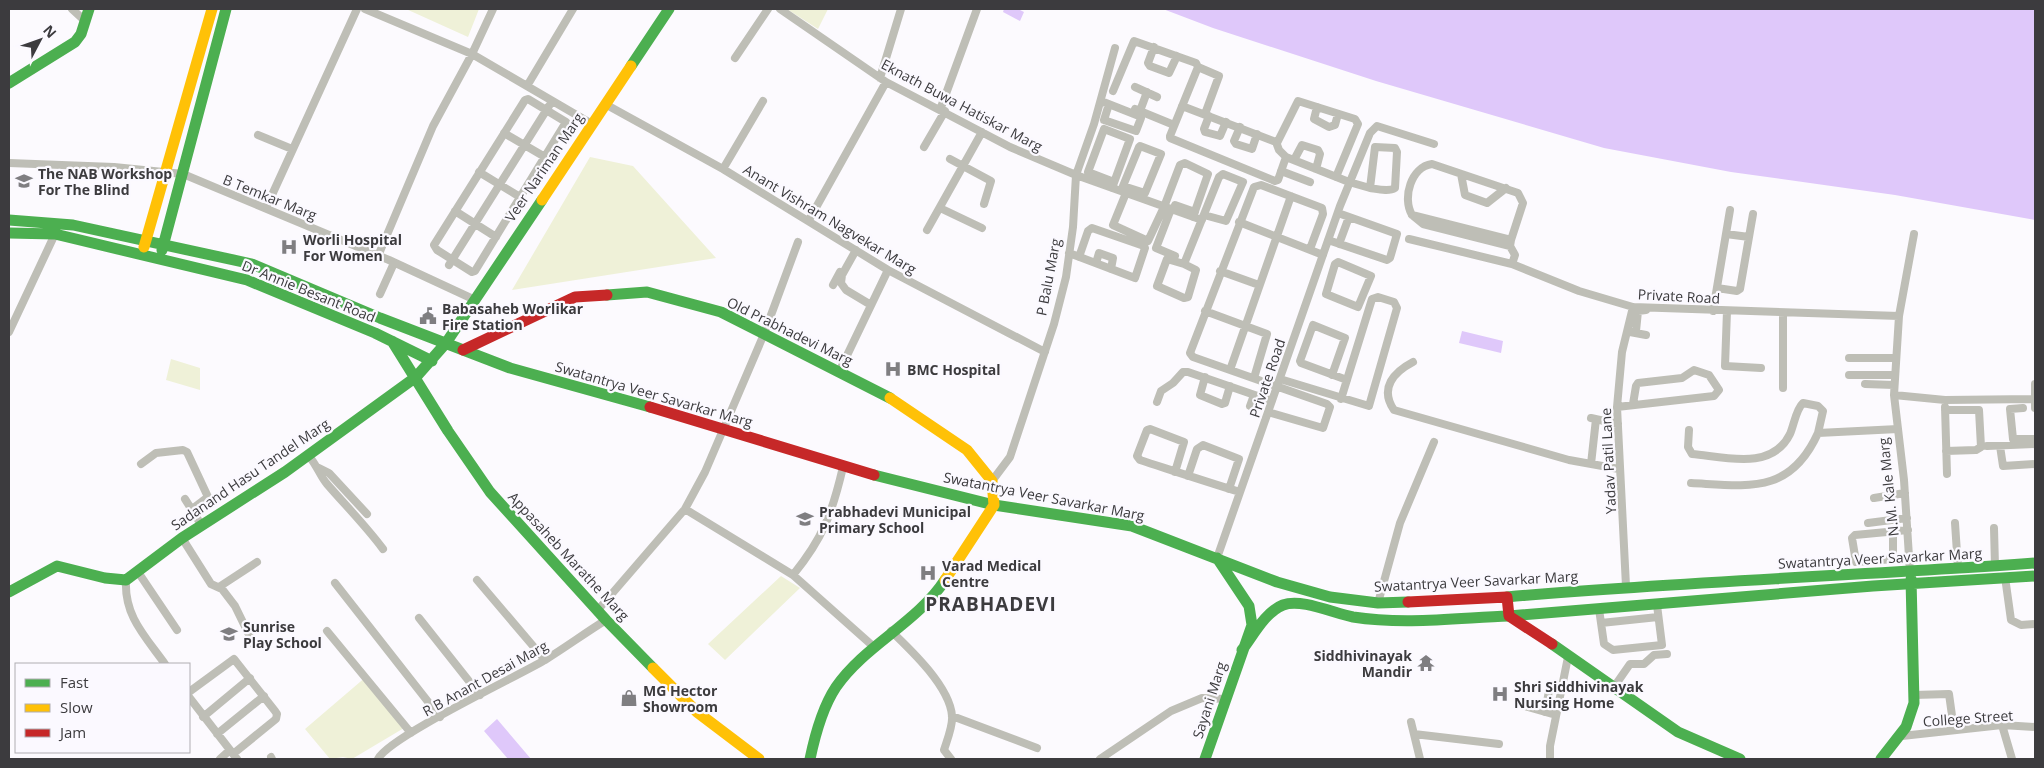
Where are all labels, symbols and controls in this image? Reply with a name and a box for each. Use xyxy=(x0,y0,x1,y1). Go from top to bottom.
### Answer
north arrow xyxy=(15,15,65,65)
text: N xyxy=(39,21,61,42)
street label: Eknath Buwa Hatiskar Marg xyxy=(878,54,1046,156)
street label: Veer Nariman Marg xyxy=(500,108,588,225)
street label: Anant Vishram Nagvekar Marg xyxy=(740,160,920,278)
place label: The NAB Workshop For The Blind xyxy=(38,164,172,199)
street label: B Temkar Marg xyxy=(220,170,320,225)
school or university icon: The NAB Workshop For The Blind xyxy=(14,171,34,191)
place label: Worli Hospital For Women xyxy=(303,230,402,265)
street label: P Balu Marg xyxy=(1031,236,1065,317)
hospital icon: Worli Hospital For Women xyxy=(279,237,299,257)
street label: Dr Annie Besant Road xyxy=(239,255,379,327)
street label: Private Road xyxy=(1637,284,1721,308)
street label: Old Prabhadevi Marg xyxy=(724,292,856,370)
place label: Babasaheb Worlikar Fire Station xyxy=(442,299,584,334)
public building icon: Babasaheb Worlikar Fire Station xyxy=(418,306,438,326)
street label: Private Road xyxy=(1245,336,1289,420)
street label: Swatantrya Veer Savarkar Marg xyxy=(553,357,755,431)
hospital icon: BMC Hospital xyxy=(883,359,903,379)
place label: BMC Hospital xyxy=(907,360,1000,379)
street label: Yadav Patil Lane xyxy=(1596,407,1620,514)
street label: Sadanand Hasu Tandel Marg xyxy=(167,414,333,534)
street label: N.M. Kale Marg xyxy=(1873,436,1903,537)
street label: Swatantrya Veer Savarkar Marg xyxy=(942,467,1147,525)
street label: Appasaheb Marathe Marg xyxy=(504,488,634,625)
place label: Prabhadevi Municipal Primary School xyxy=(819,502,971,537)
school or university icon: Prabhadevi Municipal Primary School xyxy=(795,509,815,529)
street label: Swatantrya Veer Savarkar Marg xyxy=(1777,543,1983,573)
place label: Varad Medical Centre xyxy=(942,556,1041,591)
hospital icon: Varad Medical Centre xyxy=(918,563,938,583)
street label: Swatantrya Veer Savarkar Marg xyxy=(1373,566,1579,596)
district label: PRABHADEVI xyxy=(925,591,1057,617)
place label: Sunrise Play School xyxy=(243,617,322,652)
school or university icon: Sunrise Play School xyxy=(219,624,239,644)
street label: R B Anant Desai Marg xyxy=(419,635,551,720)
place label: Siddhivinayak Mandir xyxy=(1314,646,1413,681)
temple icon: Siddhivinayak Mandir xyxy=(1416,653,1436,673)
street label: Sayani Marg xyxy=(1188,659,1230,741)
legend xyxy=(15,663,190,753)
text: Fast xyxy=(60,672,89,692)
place label: Shri Siddhivinayak Nursing Home xyxy=(1514,677,1644,712)
place label: MG Hector Showroom xyxy=(643,681,718,716)
hospital icon: Shri Siddhivinayak Nursing Home xyxy=(1490,684,1510,704)
shop icon: MG Hector Showroom xyxy=(619,688,639,708)
text: Slow xyxy=(60,697,93,717)
street label: College Street xyxy=(1922,705,2014,731)
text: Jam xyxy=(58,722,86,742)

